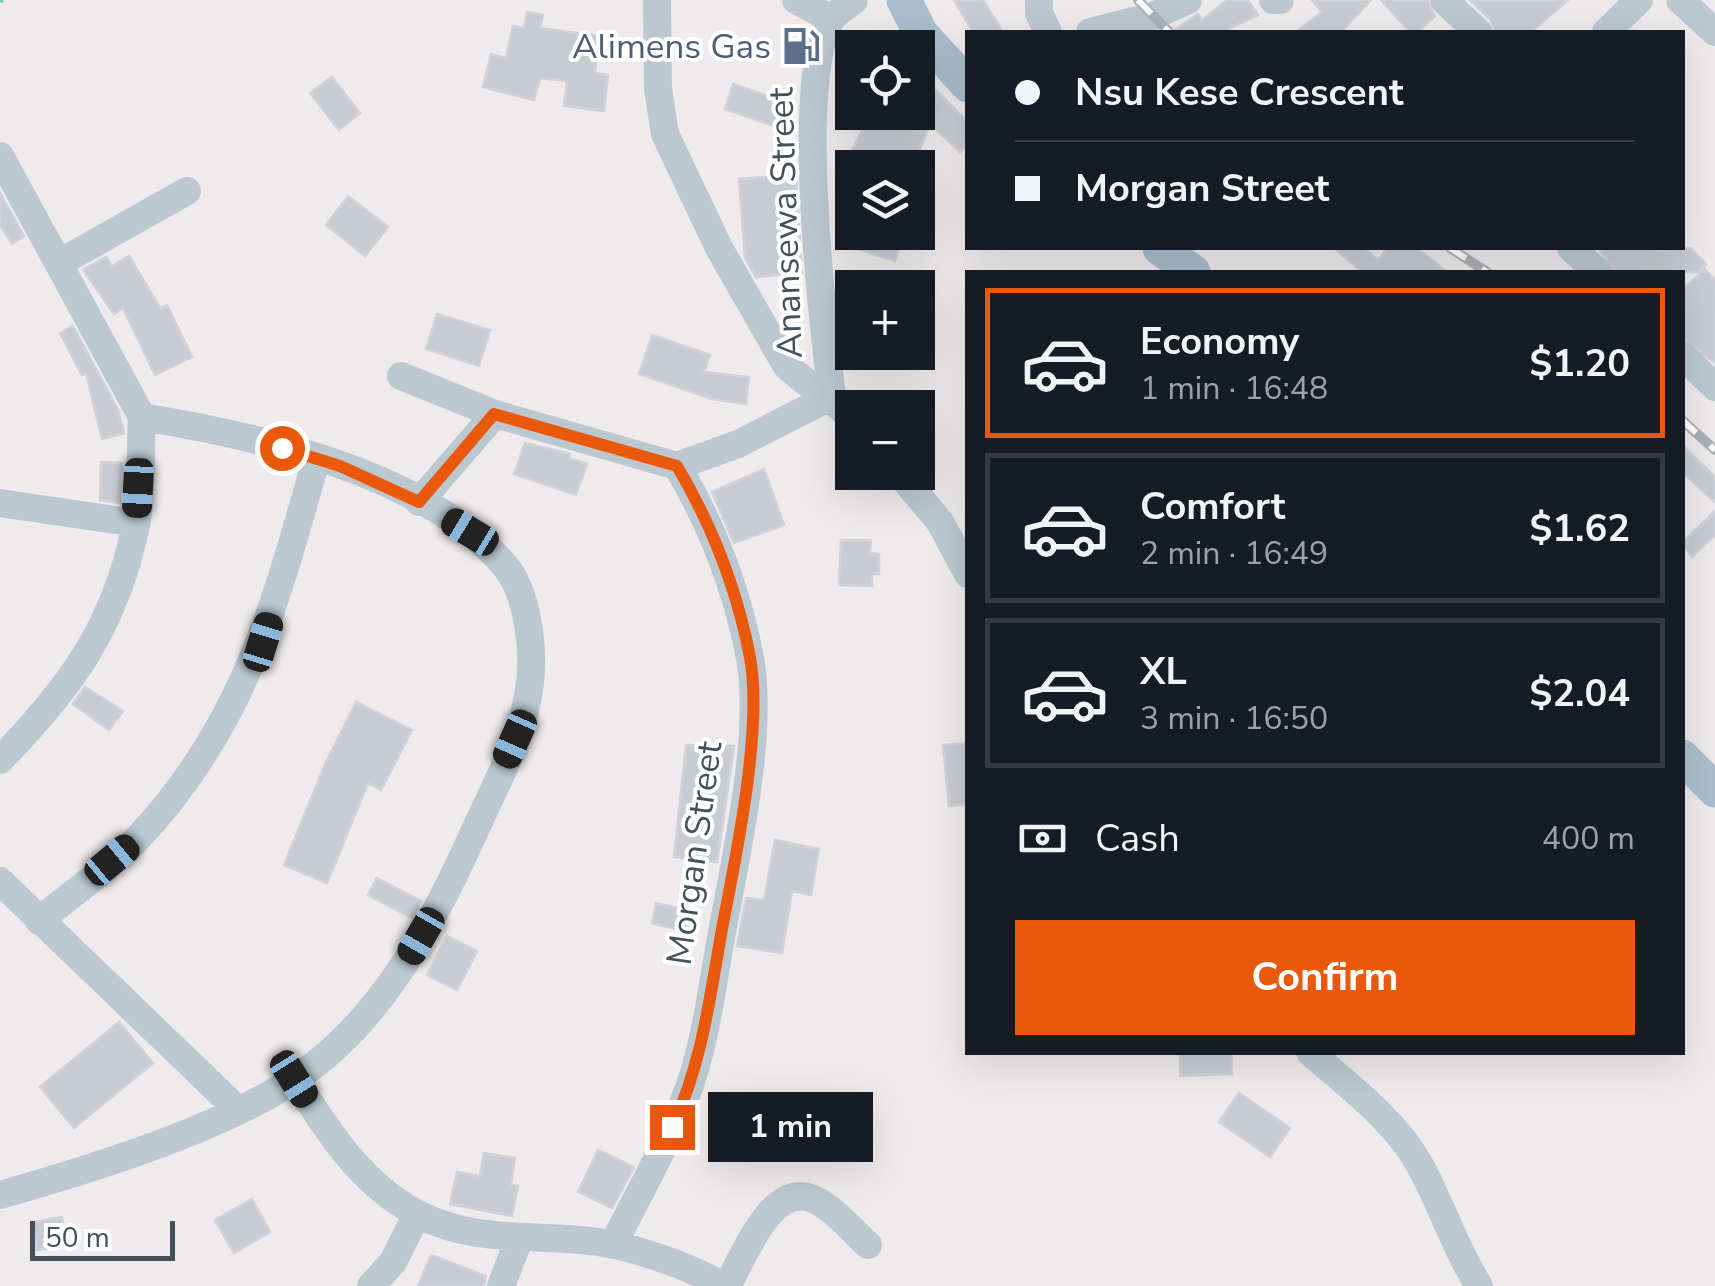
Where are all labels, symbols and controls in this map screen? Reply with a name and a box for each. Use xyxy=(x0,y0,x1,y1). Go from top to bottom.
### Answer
place label: Alimens Gas xyxy=(572,23,771,70)
fuel station icon: Alimens Gas xyxy=(780,25,822,67)
map controls xyxy=(835,30,935,490)
button: locate xyxy=(835,30,935,130)
text: Nsu Kese Crescent xyxy=(1075,67,1403,118)
street label: Anansewa Street xyxy=(757,86,814,359)
button: layers xyxy=(835,150,935,250)
text: Morgan Street xyxy=(1075,163,1329,214)
button: + xyxy=(835,270,935,370)
text: Economy xyxy=(1140,316,1299,367)
icon: car xyxy=(1020,318,1110,408)
text: $1.20 xyxy=(1529,338,1630,389)
text: 1 min · 16:48 xyxy=(1140,367,1328,410)
button: − xyxy=(835,390,935,490)
route start xyxy=(260,426,305,471)
car xyxy=(121,457,155,519)
text: Comfort xyxy=(1140,481,1285,532)
icon: car xyxy=(1020,483,1110,573)
text: $1.62 xyxy=(1529,503,1630,554)
car xyxy=(437,504,503,560)
text: 2 min · 16:49 xyxy=(1140,532,1328,575)
car xyxy=(240,609,286,675)
text: XL xyxy=(1140,646,1187,697)
icon: car xyxy=(1020,648,1110,738)
text: $2.04 xyxy=(1529,668,1630,719)
text: 3 min · 16:50 xyxy=(1140,697,1328,740)
car xyxy=(489,705,541,773)
street label: Morgan Street xyxy=(656,738,734,968)
icon: cash xyxy=(1015,811,1070,866)
text: Cash xyxy=(1095,813,1180,864)
text: 400 m xyxy=(1542,817,1635,860)
car xyxy=(79,829,145,891)
car xyxy=(393,903,449,969)
button: Confirm xyxy=(1015,920,1635,1035)
car xyxy=(265,1046,323,1112)
callout: 1 min xyxy=(707,1092,872,1162)
route end xyxy=(650,1105,695,1150)
text: 1 min xyxy=(749,1105,832,1148)
scale bar xyxy=(30,1216,175,1260)
text: 50 m xyxy=(45,1219,110,1257)

